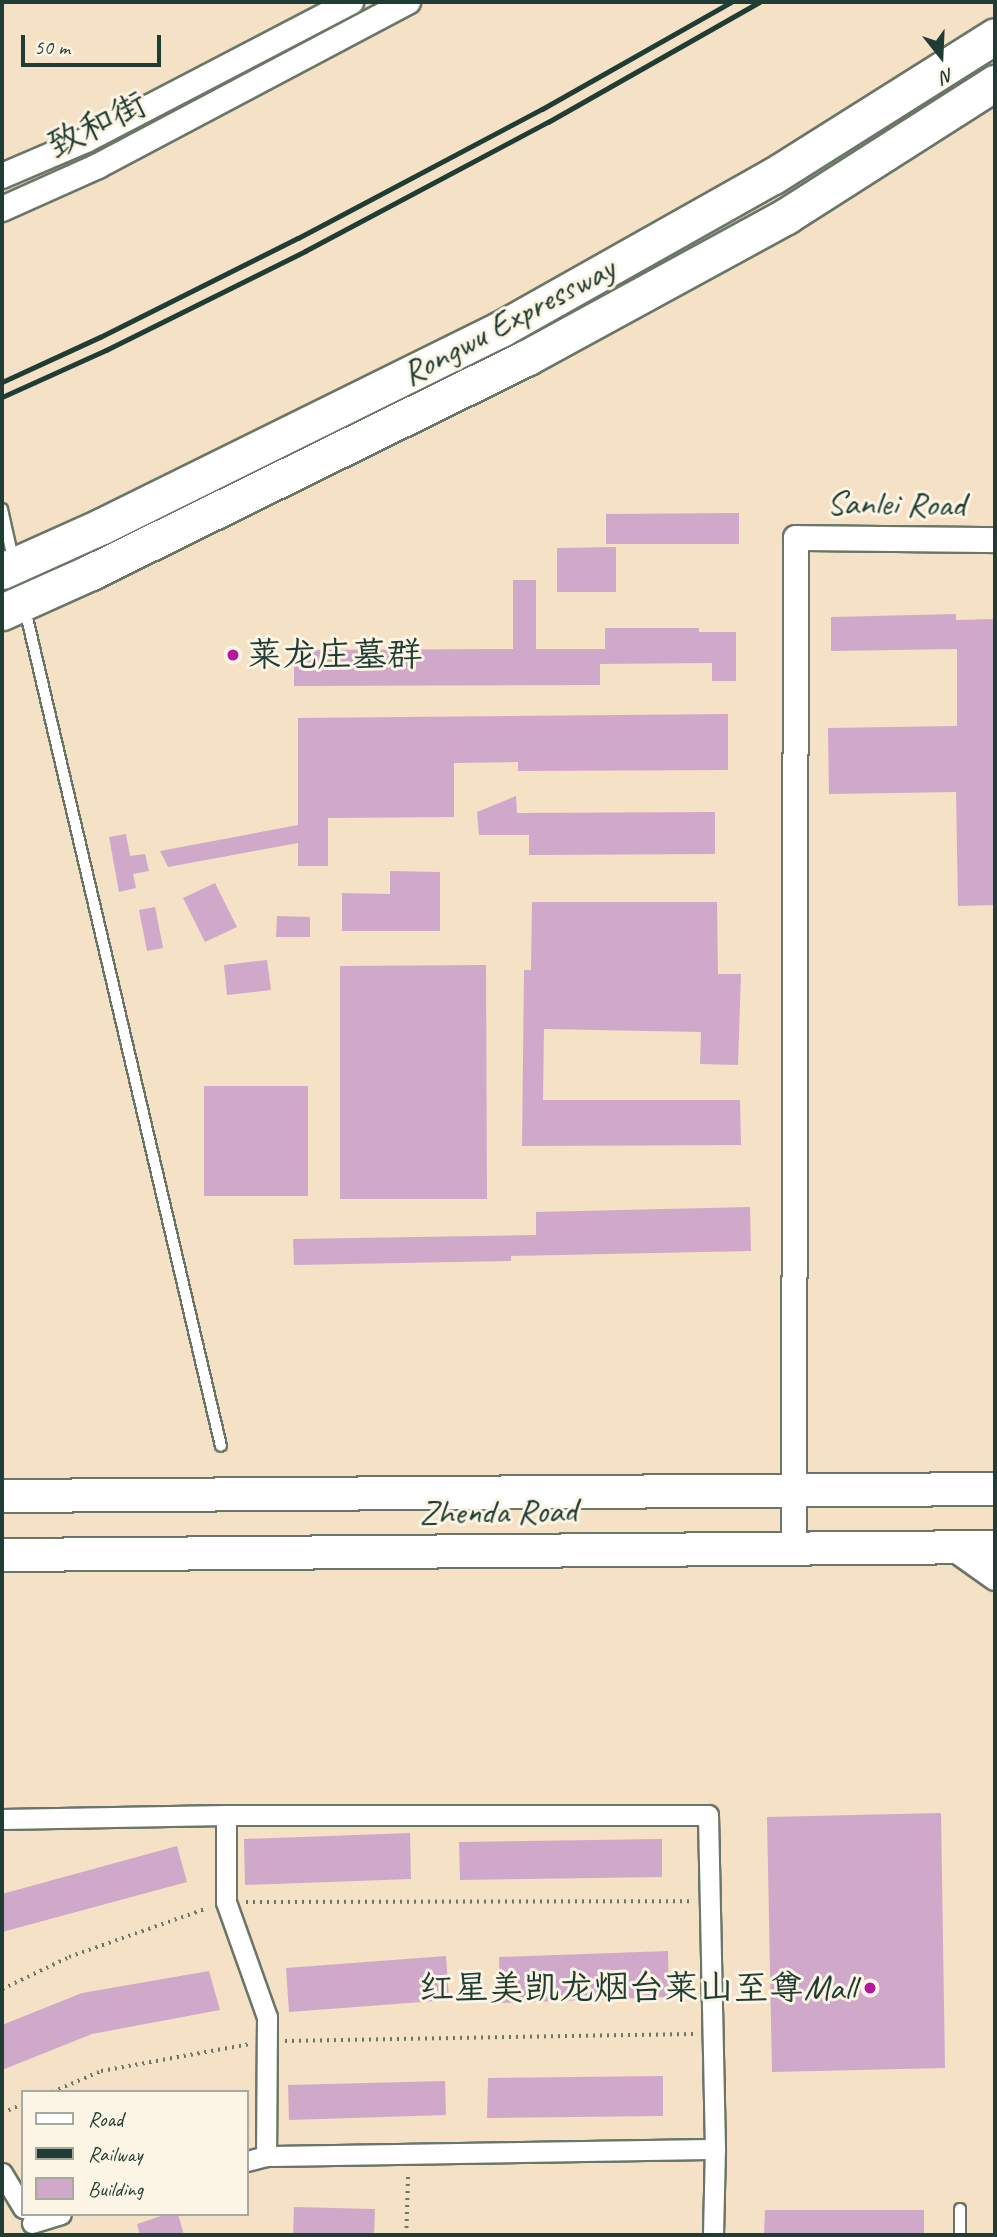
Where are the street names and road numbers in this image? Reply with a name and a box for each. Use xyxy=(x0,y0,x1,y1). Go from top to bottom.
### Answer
street label: 致和街 xyxy=(41,83,153,167)
street label: Rongwu Expressway xyxy=(395,247,621,395)
street label: Sanlei Road xyxy=(826,482,966,526)
street label: Zhenda Road xyxy=(419,1490,577,1534)

